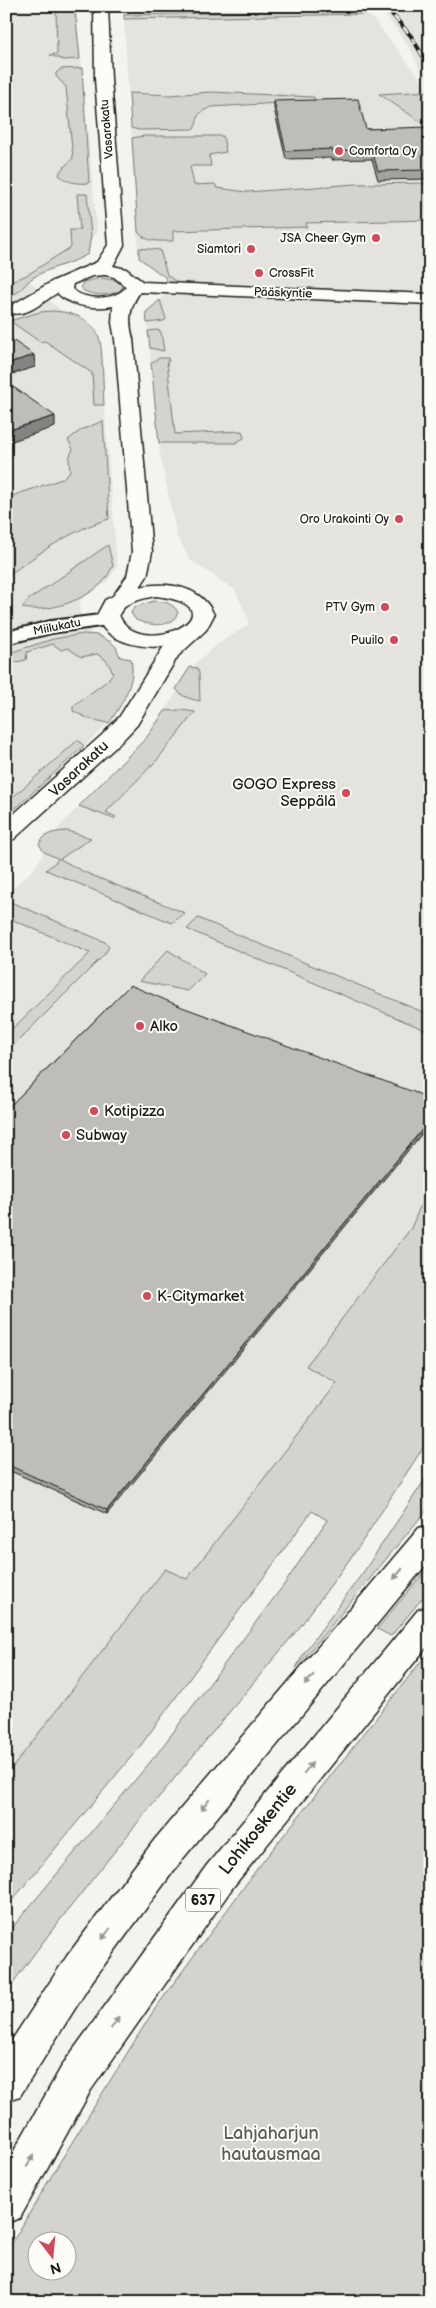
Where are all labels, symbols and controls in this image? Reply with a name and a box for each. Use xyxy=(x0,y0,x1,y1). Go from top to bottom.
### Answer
street label: Vasarakatu xyxy=(97,99,117,159)
place label: Comforta Oy xyxy=(349,144,417,159)
marker: Comforta Oy xyxy=(333,145,345,157)
place label: JSA Cheer Gym xyxy=(280,231,366,246)
marker: JSA Cheer Gym xyxy=(370,232,382,244)
place label: Siamtori xyxy=(197,242,241,257)
marker: Siamtori xyxy=(245,243,257,255)
place label: CrossFit xyxy=(269,266,314,281)
marker: CrossFit xyxy=(253,267,265,279)
street label: Pääskyntie xyxy=(253,284,313,302)
place label: Oro Urakointi Oy xyxy=(300,512,390,527)
marker: Oro Urakointi Oy xyxy=(393,513,405,525)
place label: PTV Gym xyxy=(325,600,375,615)
marker: PTV Gym xyxy=(379,601,391,613)
street label: Miilukatu xyxy=(32,615,82,639)
place label: Puuilo xyxy=(351,633,384,648)
marker: Puuilo xyxy=(388,634,400,646)
street label: Vasarakatu xyxy=(45,737,113,801)
place label: GOGO Express Seppälä xyxy=(232,775,337,811)
marker: GOGO Express Seppälä xyxy=(340,787,352,799)
place label: Alko xyxy=(150,1017,178,1036)
marker: Alko xyxy=(134,1020,146,1032)
place label: Kotipizza xyxy=(104,1102,165,1121)
marker: Kotipizza xyxy=(88,1105,100,1117)
place label: Subway xyxy=(76,1126,127,1145)
marker: Subway xyxy=(60,1129,72,1141)
place label: K-Citymarket xyxy=(157,1287,245,1306)
marker: K-Citymarket xyxy=(141,1290,153,1302)
one-way arrow xyxy=(393,1567,404,1580)
one-way arrow xyxy=(303,1673,314,1686)
one-way arrow xyxy=(302,1762,313,1775)
street label: Lohikoskentie xyxy=(215,1779,301,1879)
one-way arrow xyxy=(200,1798,211,1811)
road number: 637 xyxy=(186,1888,220,1912)
one-way arrow xyxy=(100,1927,111,1940)
one-way arrow xyxy=(110,2016,120,2030)
park label: Lahjaharjun hautausmaa xyxy=(221,2123,321,2165)
one-way arrow xyxy=(26,2154,34,2169)
north arrow xyxy=(28,2230,78,2280)
text: N xyxy=(48,2258,63,2278)

